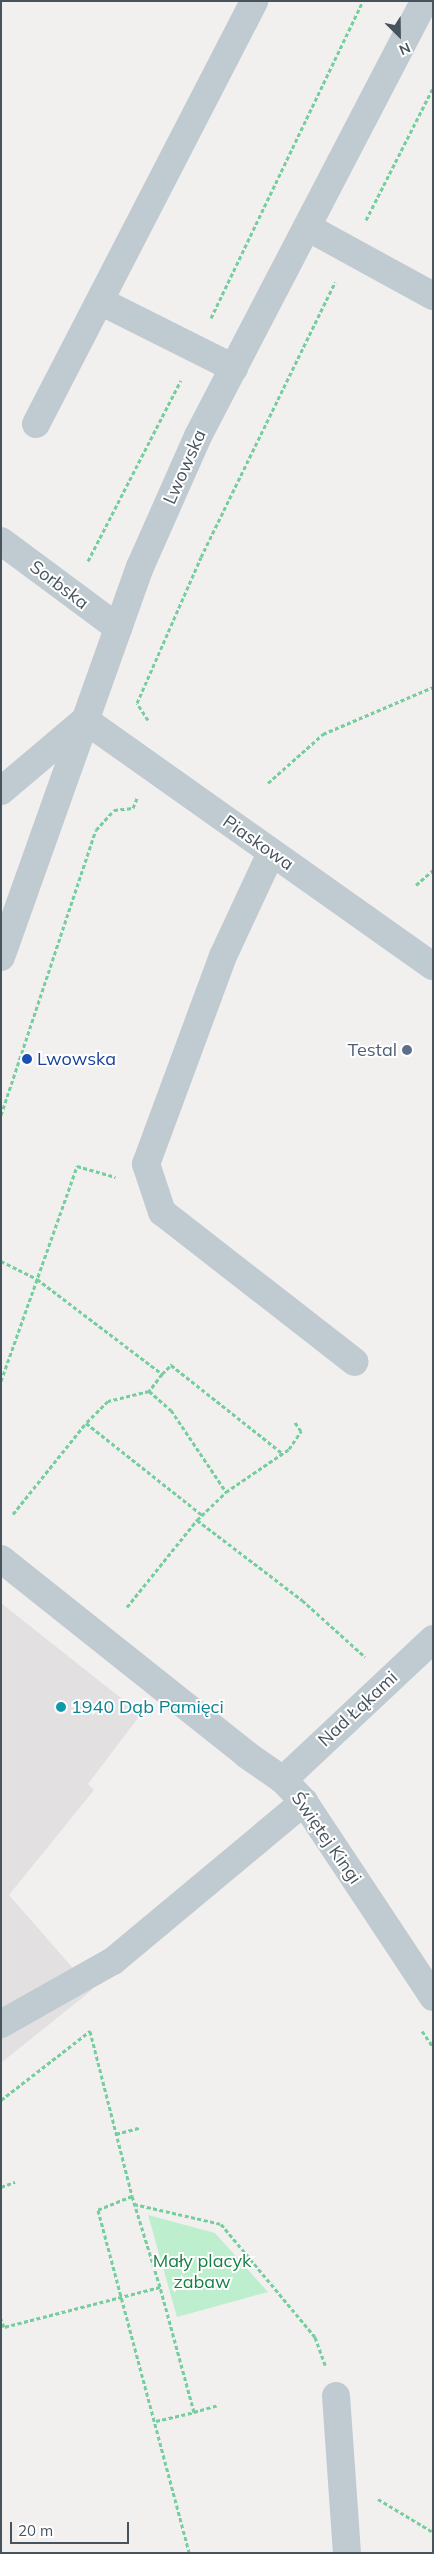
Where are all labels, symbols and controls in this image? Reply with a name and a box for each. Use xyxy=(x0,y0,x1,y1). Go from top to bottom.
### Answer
north arrow xyxy=(374,10,424,60)
text: N xyxy=(396,38,413,59)
street label: Lwowska xyxy=(159,426,211,508)
street label: Sorbska xyxy=(25,556,93,614)
street label: Piaskowa xyxy=(219,811,297,875)
place label: Testal xyxy=(347,1039,397,1061)
marker: Testal xyxy=(401,1044,413,1056)
place label: Lwowska xyxy=(37,1048,116,1070)
marker: Lwowska xyxy=(21,1053,33,1065)
street label: Nad Łąkami xyxy=(314,1667,402,1751)
place label: 1940 Dąb Pamięci xyxy=(71,1696,224,1718)
marker: 1940 Dąb Pamięci xyxy=(55,1701,67,1713)
street label: Świętej Kingi xyxy=(286,1788,366,1888)
park label: Mały placyk zabaw xyxy=(153,2251,251,2294)
scale bar xyxy=(12,2512,131,2544)
text: 20 m xyxy=(18,2521,53,2540)

